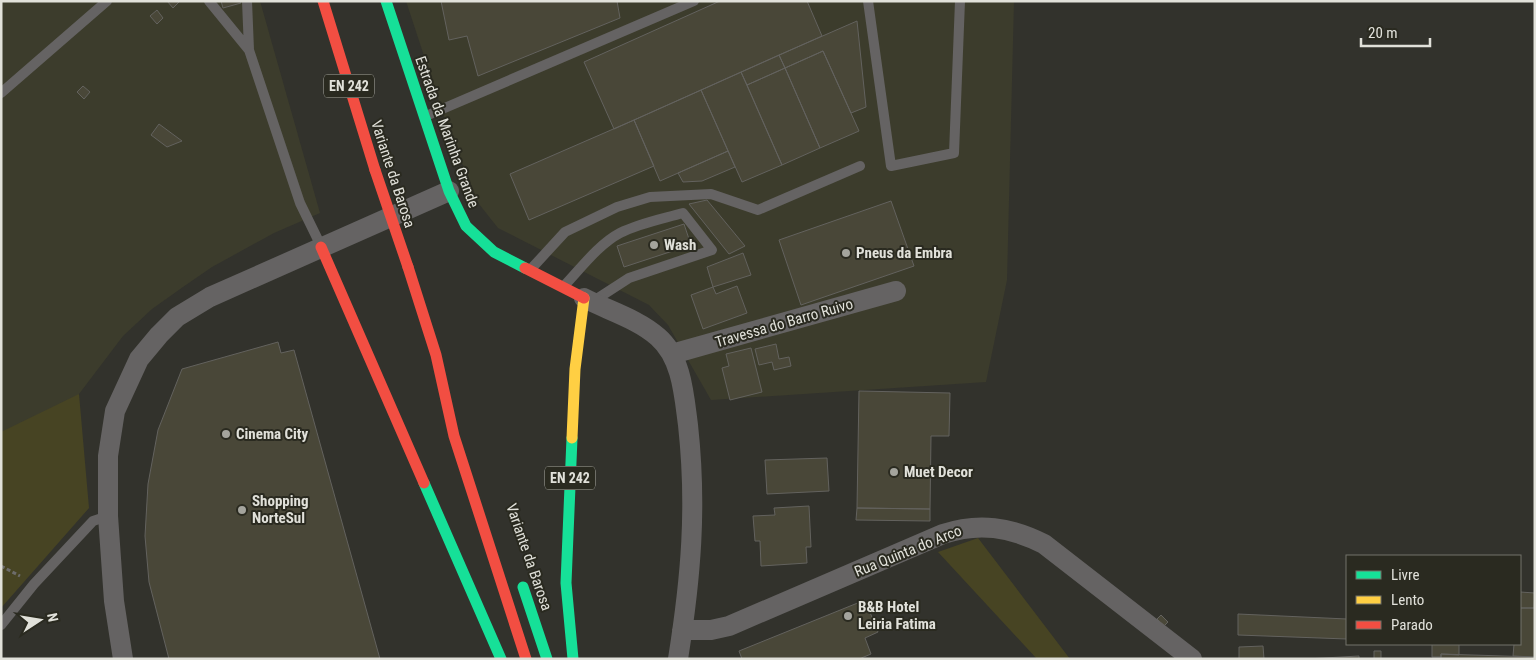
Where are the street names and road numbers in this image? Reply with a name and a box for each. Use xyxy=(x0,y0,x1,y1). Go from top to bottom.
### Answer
street label: Estrada da Marinha Grande xyxy=(411,54,483,210)
road number: EN 242 xyxy=(324,74,374,98)
street label: Variante da Barosa xyxy=(367,118,419,230)
street label: Travessa do Barro Ruivo xyxy=(713,295,855,351)
road number: EN 242 xyxy=(545,466,595,489)
street label: Variante da Barosa xyxy=(502,501,556,613)
street label: Rua Quinta do Arco xyxy=(852,521,964,581)

